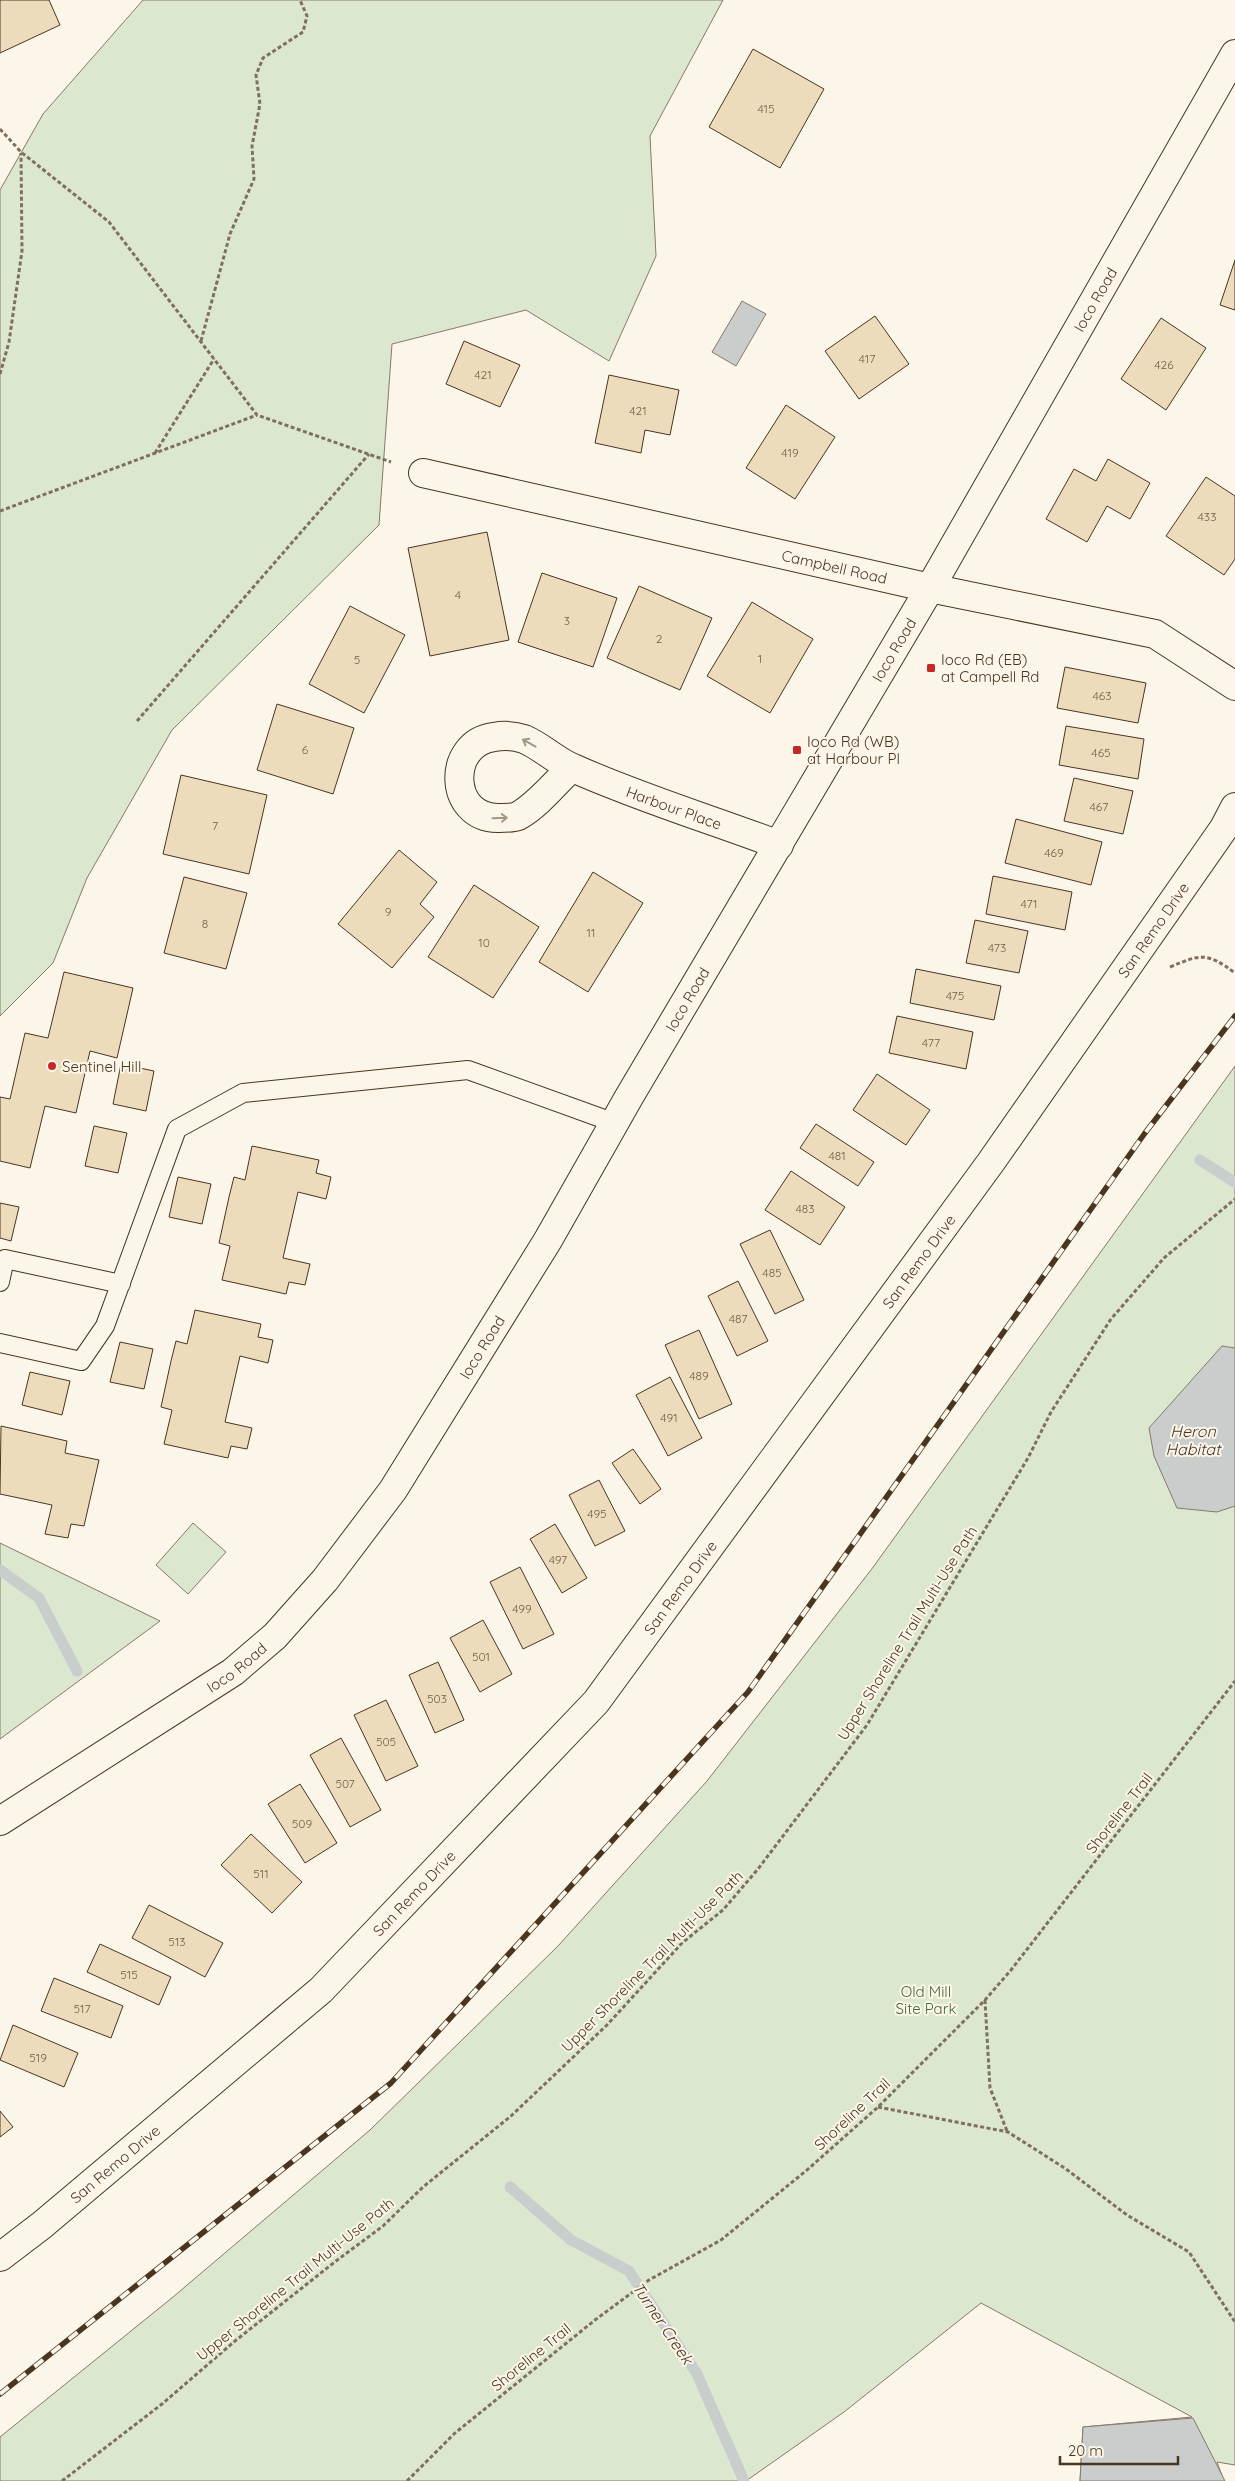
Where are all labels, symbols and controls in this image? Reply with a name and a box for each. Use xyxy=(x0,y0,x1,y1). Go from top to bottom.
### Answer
house number: 415 xyxy=(757,101,775,116)
street label: Ioco Road xyxy=(1069,264,1121,335)
house number: 417 xyxy=(859,351,875,366)
house number: 426 xyxy=(1154,357,1174,372)
house number: 421 xyxy=(474,367,492,382)
house number: 421 xyxy=(629,403,647,418)
house number: 419 xyxy=(781,445,799,460)
house number: 433 xyxy=(1198,509,1216,524)
street label: Campbell Road xyxy=(780,545,889,588)
house number: 4 xyxy=(455,587,461,602)
house number: 3 xyxy=(564,613,570,628)
street label: Ioco Road xyxy=(867,614,920,685)
house number: 2 xyxy=(656,631,663,646)
place label: Ioco Rd (EB) at Campell Rd xyxy=(941,650,1039,686)
house number: 1 xyxy=(758,651,762,666)
house number: 5 xyxy=(354,652,360,667)
marker: Ioco Rd (EB) at Campell Rd xyxy=(925,662,937,674)
house number: 463 xyxy=(1092,688,1112,703)
place label: Ioco Rd (WB) at Harbour Pl xyxy=(807,732,900,768)
one-way arrow xyxy=(522,738,537,748)
house number: 6 xyxy=(302,742,309,757)
marker: Ioco Rd (WB) at Harbour Pl xyxy=(791,744,803,756)
house number: 465 xyxy=(1091,745,1111,760)
street label: Harbour Place xyxy=(624,781,724,833)
house number: 467 xyxy=(1090,799,1108,814)
one-way arrow xyxy=(492,813,508,823)
house number: 7 xyxy=(212,818,218,833)
house number: 469 xyxy=(1044,845,1064,860)
street label: San Remo Drive xyxy=(1113,878,1193,981)
house number: 471 xyxy=(1020,896,1038,911)
house number: 9 xyxy=(385,904,392,919)
house number: 8 xyxy=(202,916,208,931)
house number: 11 xyxy=(587,925,595,940)
house number: 10 xyxy=(478,935,490,950)
house number: 473 xyxy=(988,940,1006,955)
street label: Ioco Road xyxy=(661,964,713,1034)
house number: 475 xyxy=(946,988,964,1003)
house number: 477 xyxy=(922,1035,940,1050)
place label: Sentinel Hill xyxy=(62,1057,141,1076)
marker: Sentinel Hill xyxy=(46,1060,58,1072)
house number: 481 xyxy=(828,1148,846,1163)
house number: 483 xyxy=(795,1201,815,1216)
street label: San Remo Drive xyxy=(878,1210,959,1312)
house number: 485 xyxy=(762,1265,782,1280)
house number: 487 xyxy=(729,1311,747,1326)
street label: Ioco Road xyxy=(455,1312,508,1382)
house number: 489 xyxy=(689,1368,709,1383)
house number: 491 xyxy=(660,1410,678,1425)
water label: Heron Habitat xyxy=(1166,1421,1222,1459)
house number: 495 xyxy=(587,1506,607,1521)
street label: Upper Shoreline Trail Multi-Use Path xyxy=(833,1522,981,1744)
street label: San Remo Drive xyxy=(639,1536,721,1638)
house number: 497 xyxy=(549,1552,567,1567)
house number: 499 xyxy=(512,1601,532,1616)
street label: Ioco Road xyxy=(203,1638,270,1696)
house number: 501 xyxy=(472,1649,490,1664)
house number: 503 xyxy=(427,1691,447,1706)
house number: 505 xyxy=(376,1734,396,1749)
street label: Shoreline Trail xyxy=(1082,1769,1156,1857)
house number: 507 xyxy=(335,1776,355,1791)
house number: 509 xyxy=(292,1816,312,1831)
street label: San Remo Drive xyxy=(368,1846,459,1940)
house number: 511 xyxy=(253,1866,269,1881)
street label: Upper Shoreline Trail Multi-Use Path xyxy=(557,1866,747,2056)
house number: 513 xyxy=(168,1934,186,1949)
house number: 515 xyxy=(120,1967,138,1982)
park label: Old Mill Site Park xyxy=(896,1982,956,2018)
house number: 517 xyxy=(73,2001,91,2016)
house number: 519 xyxy=(29,2050,47,2065)
street label: Shoreline Trail xyxy=(810,2074,894,2154)
street label: San Remo Drive xyxy=(66,2120,164,2207)
street label: Upper Shoreline Trail Multi-Use Path xyxy=(192,2193,398,2365)
water label: Turner Creek xyxy=(628,2278,699,2369)
street label: Shoreline Trail xyxy=(487,2319,575,2395)
scale bar xyxy=(1060,2434,1178,2466)
text: 20 m xyxy=(1068,2441,1103,2460)

